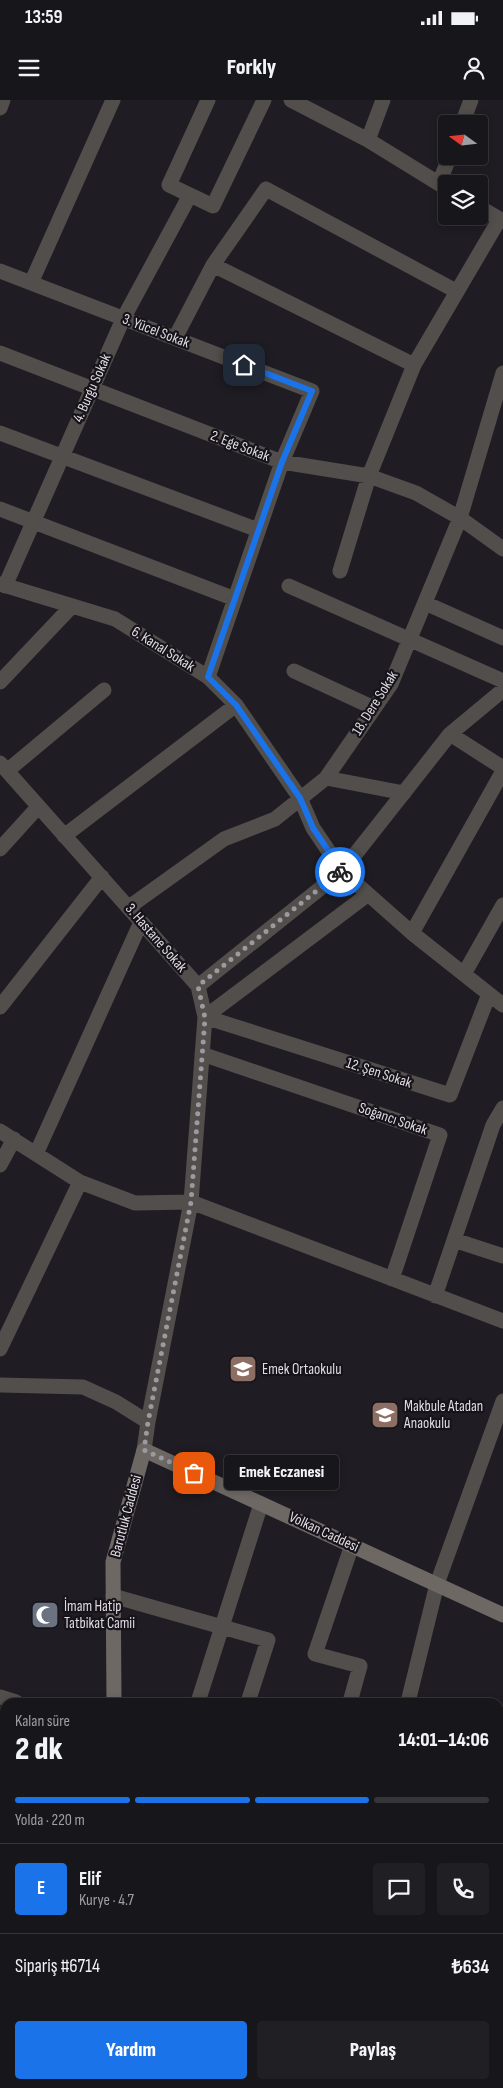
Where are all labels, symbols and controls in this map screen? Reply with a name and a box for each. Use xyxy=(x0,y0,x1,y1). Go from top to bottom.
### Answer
text: 13:59 xyxy=(25,6,63,29)
icon: menu xyxy=(15,54,43,82)
text: Forkly xyxy=(227,54,276,81)
icon: person xyxy=(460,54,488,82)
north arrow xyxy=(438,115,488,165)
map controls xyxy=(438,115,488,225)
button: layers xyxy=(438,175,488,225)
street label: 3. Yücel Sokak xyxy=(120,310,193,353)
pin xyxy=(223,344,265,386)
street label: 4. Burgu Sokak xyxy=(69,351,116,425)
icon: home xyxy=(230,351,258,379)
street label: 2. Ege Sokak xyxy=(208,426,272,466)
street label: 6. Kanal Sokak xyxy=(128,622,198,676)
street label: 18. Dere Sokak xyxy=(348,667,402,739)
courier xyxy=(315,847,365,897)
icon: bike xyxy=(326,858,354,886)
street label: 3. Hastane Sokak xyxy=(121,900,191,977)
street label: 12. Şen Sokak xyxy=(344,1053,415,1093)
street label: Soğancı Sokak xyxy=(356,1098,430,1140)
school or university icon: Emek Ortaokulu xyxy=(228,1354,258,1384)
place label: Emek Ortaokulu xyxy=(262,1360,341,1379)
place label: Makbule Atadan Anaokulu xyxy=(403,1397,483,1433)
school or university icon: Makbule Atadan Anaokulu xyxy=(370,1400,400,1430)
pin xyxy=(173,1452,215,1494)
callout: Emek Eczanesi xyxy=(224,1456,339,1490)
icon: bag xyxy=(180,1459,208,1487)
text: Emek Eczanesi xyxy=(239,1463,324,1482)
street label: Barutluk Caddesi xyxy=(106,1473,146,1559)
street label: Volkan Caddesi xyxy=(286,1508,362,1557)
place label: İmam Hatip Tatbikat Camii xyxy=(64,1597,135,1633)
mosque icon: İmam Hatip Tatbikat Camii xyxy=(30,1600,60,1630)
text: Kalan süre xyxy=(15,1712,70,1731)
text: 14:01–14:06 xyxy=(398,1729,489,1752)
text: 2 dk xyxy=(15,1730,63,1769)
text: Yolda · 220 m xyxy=(15,1811,85,1830)
button: chat xyxy=(373,1863,425,1915)
button: phone xyxy=(437,1863,489,1915)
text: Elif xyxy=(79,1868,101,1891)
text: E xyxy=(37,1877,45,1900)
text: Kurye · 4.7 xyxy=(79,1891,134,1910)
text: Sipariş #6714 xyxy=(15,1955,100,1978)
text: ₺634 xyxy=(452,1956,489,1979)
button: Yardım xyxy=(15,2021,247,2079)
button: Paylaş xyxy=(257,2021,489,2079)

